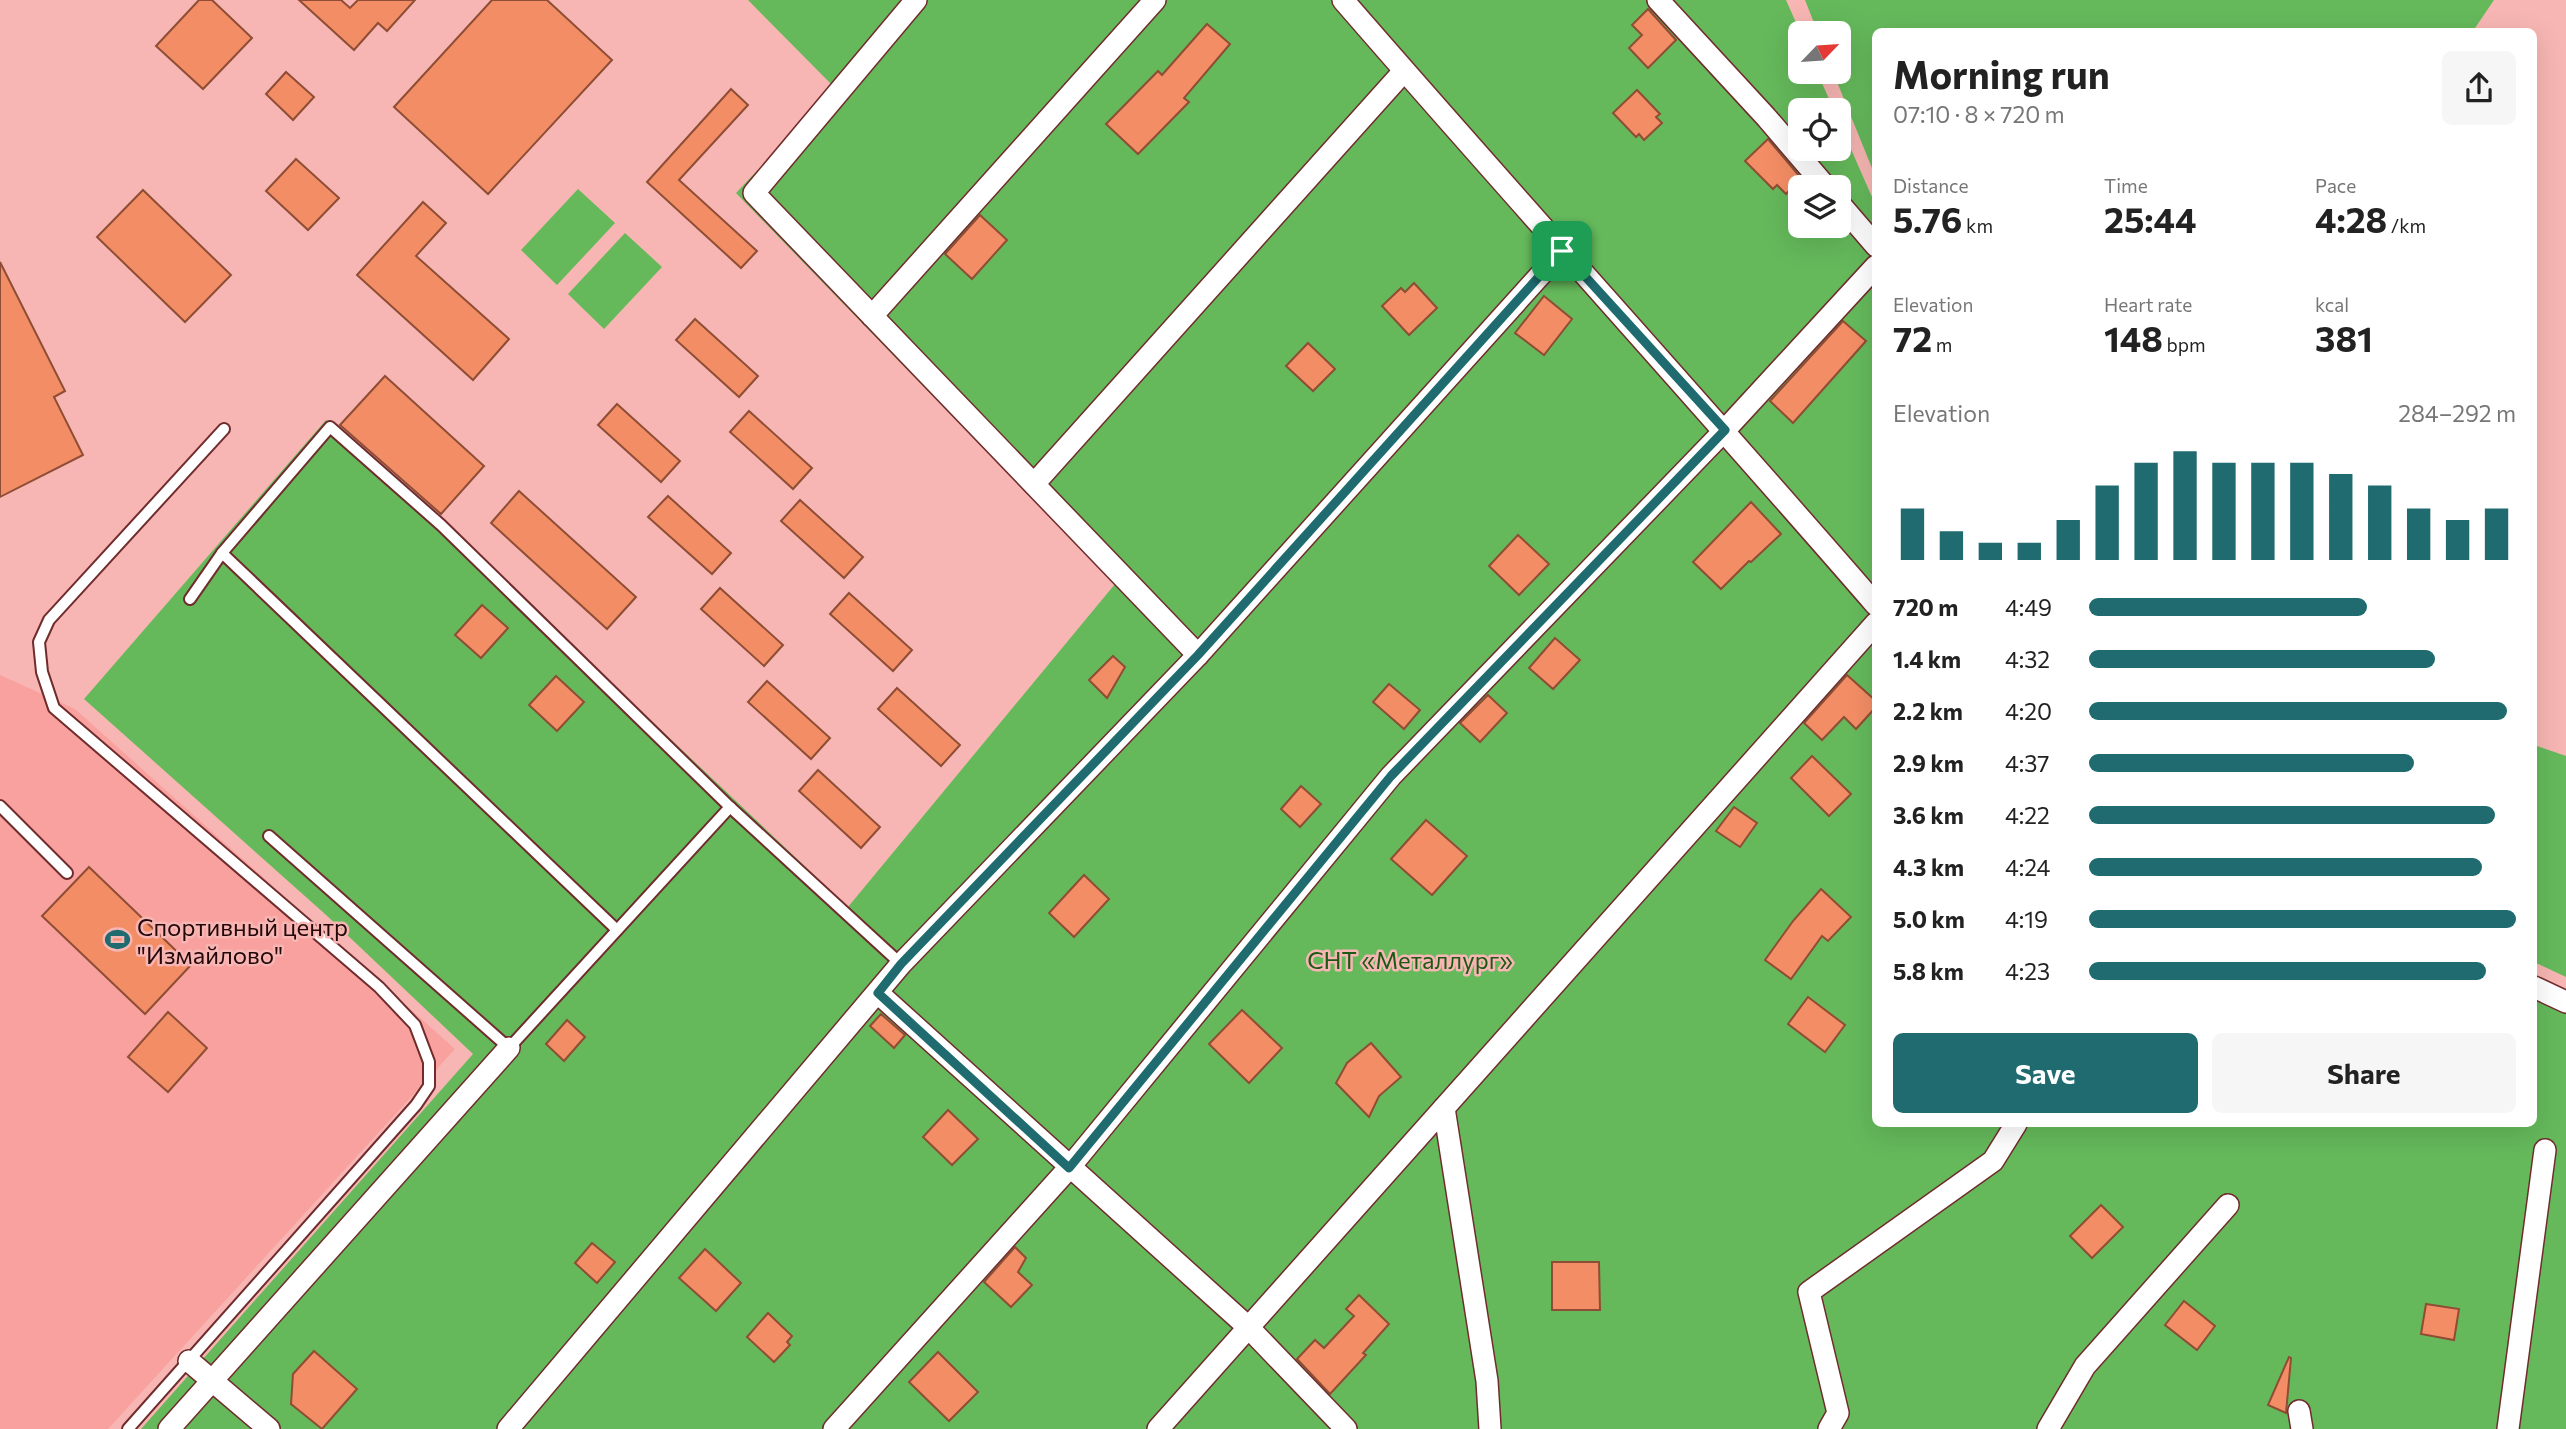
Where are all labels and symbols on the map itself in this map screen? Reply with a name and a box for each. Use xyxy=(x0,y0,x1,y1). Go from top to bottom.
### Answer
north arrow xyxy=(1788,21,1852,84)
pin xyxy=(1532,221,1592,281)
place label: Спортивный центр "Измайлово" xyxy=(137,912,348,969)
sports icon: Спортивный центр "Измайлово" xyxy=(103,926,131,954)
park label: СНТ «Металлург» xyxy=(1307,945,1513,974)

